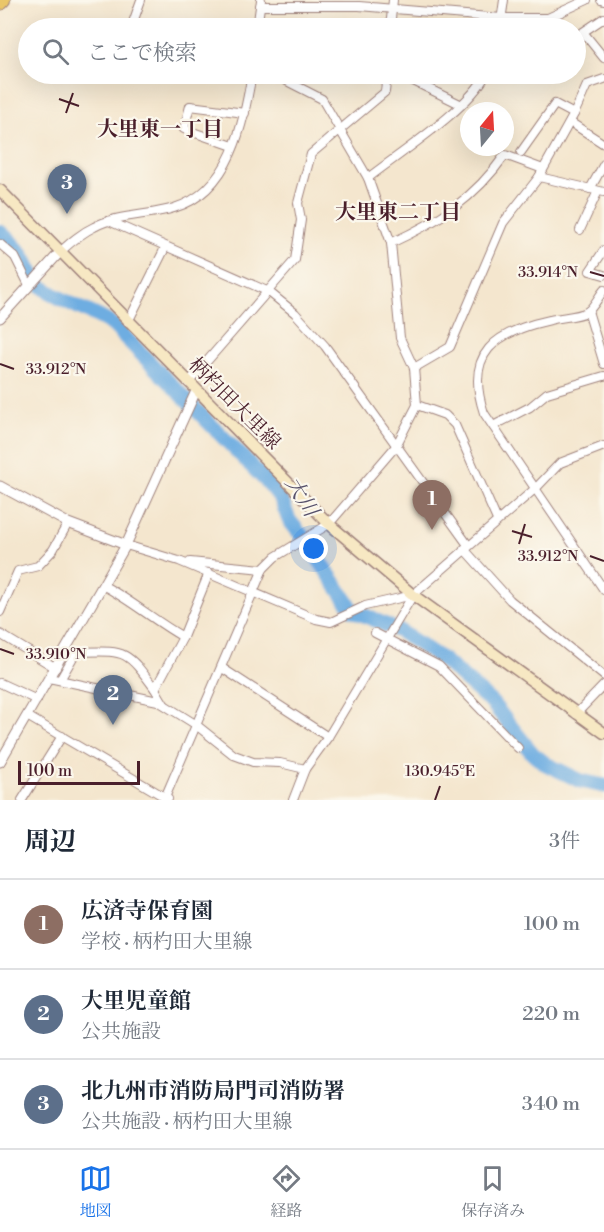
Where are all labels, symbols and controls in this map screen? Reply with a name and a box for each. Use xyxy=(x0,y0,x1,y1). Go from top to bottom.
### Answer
search box xyxy=(18,18,586,84)
icon: search xyxy=(39,35,72,68)
text: ここで検索 xyxy=(87,40,197,67)
north arrow xyxy=(460,102,514,156)
district label: 大里東一丁目 xyxy=(97,117,223,143)
pin: 3 xyxy=(48,164,86,214)
district label: 大里東二丁目 xyxy=(335,200,461,226)
text: 33.914°N xyxy=(518,263,578,282)
street label: 柄杓田大里線 xyxy=(183,353,285,455)
text: 33.912°N xyxy=(26,360,86,379)
water label: 大川 xyxy=(279,472,324,523)
pin: 1 xyxy=(412,480,452,530)
your location xyxy=(299,534,328,563)
text: 33.912°N xyxy=(518,547,578,566)
text: 33.910°N xyxy=(25,645,87,664)
pin: 2 xyxy=(94,676,132,725)
scale bar xyxy=(18,758,140,786)
text: 100 m xyxy=(27,761,72,781)
text: 130.945°E xyxy=(405,762,475,781)
text: 周辺 xyxy=(24,826,76,858)
text: 3件 xyxy=(549,829,580,854)
text: 広済寺保育園 xyxy=(81,898,213,925)
text: 1 xyxy=(39,912,48,937)
text: 100 m xyxy=(524,912,580,937)
text: 学校 · 柄杓田大里線 xyxy=(81,930,253,955)
text: 大里児童館 xyxy=(81,988,191,1015)
text: 2 xyxy=(37,1002,50,1027)
text: 220 m xyxy=(522,1002,580,1027)
text: 公共施設 xyxy=(81,1020,161,1045)
text: 北九州市消防局門司消防署 xyxy=(81,1078,345,1105)
text: 3 xyxy=(37,1092,50,1117)
text: 340 m xyxy=(522,1092,580,1117)
text: 公共施設 · 柄杓田大里線 xyxy=(81,1110,293,1135)
tab: 地図 xyxy=(79,1162,112,1221)
tab: 経路 xyxy=(270,1162,303,1221)
tab: 保存済み xyxy=(461,1162,525,1221)

